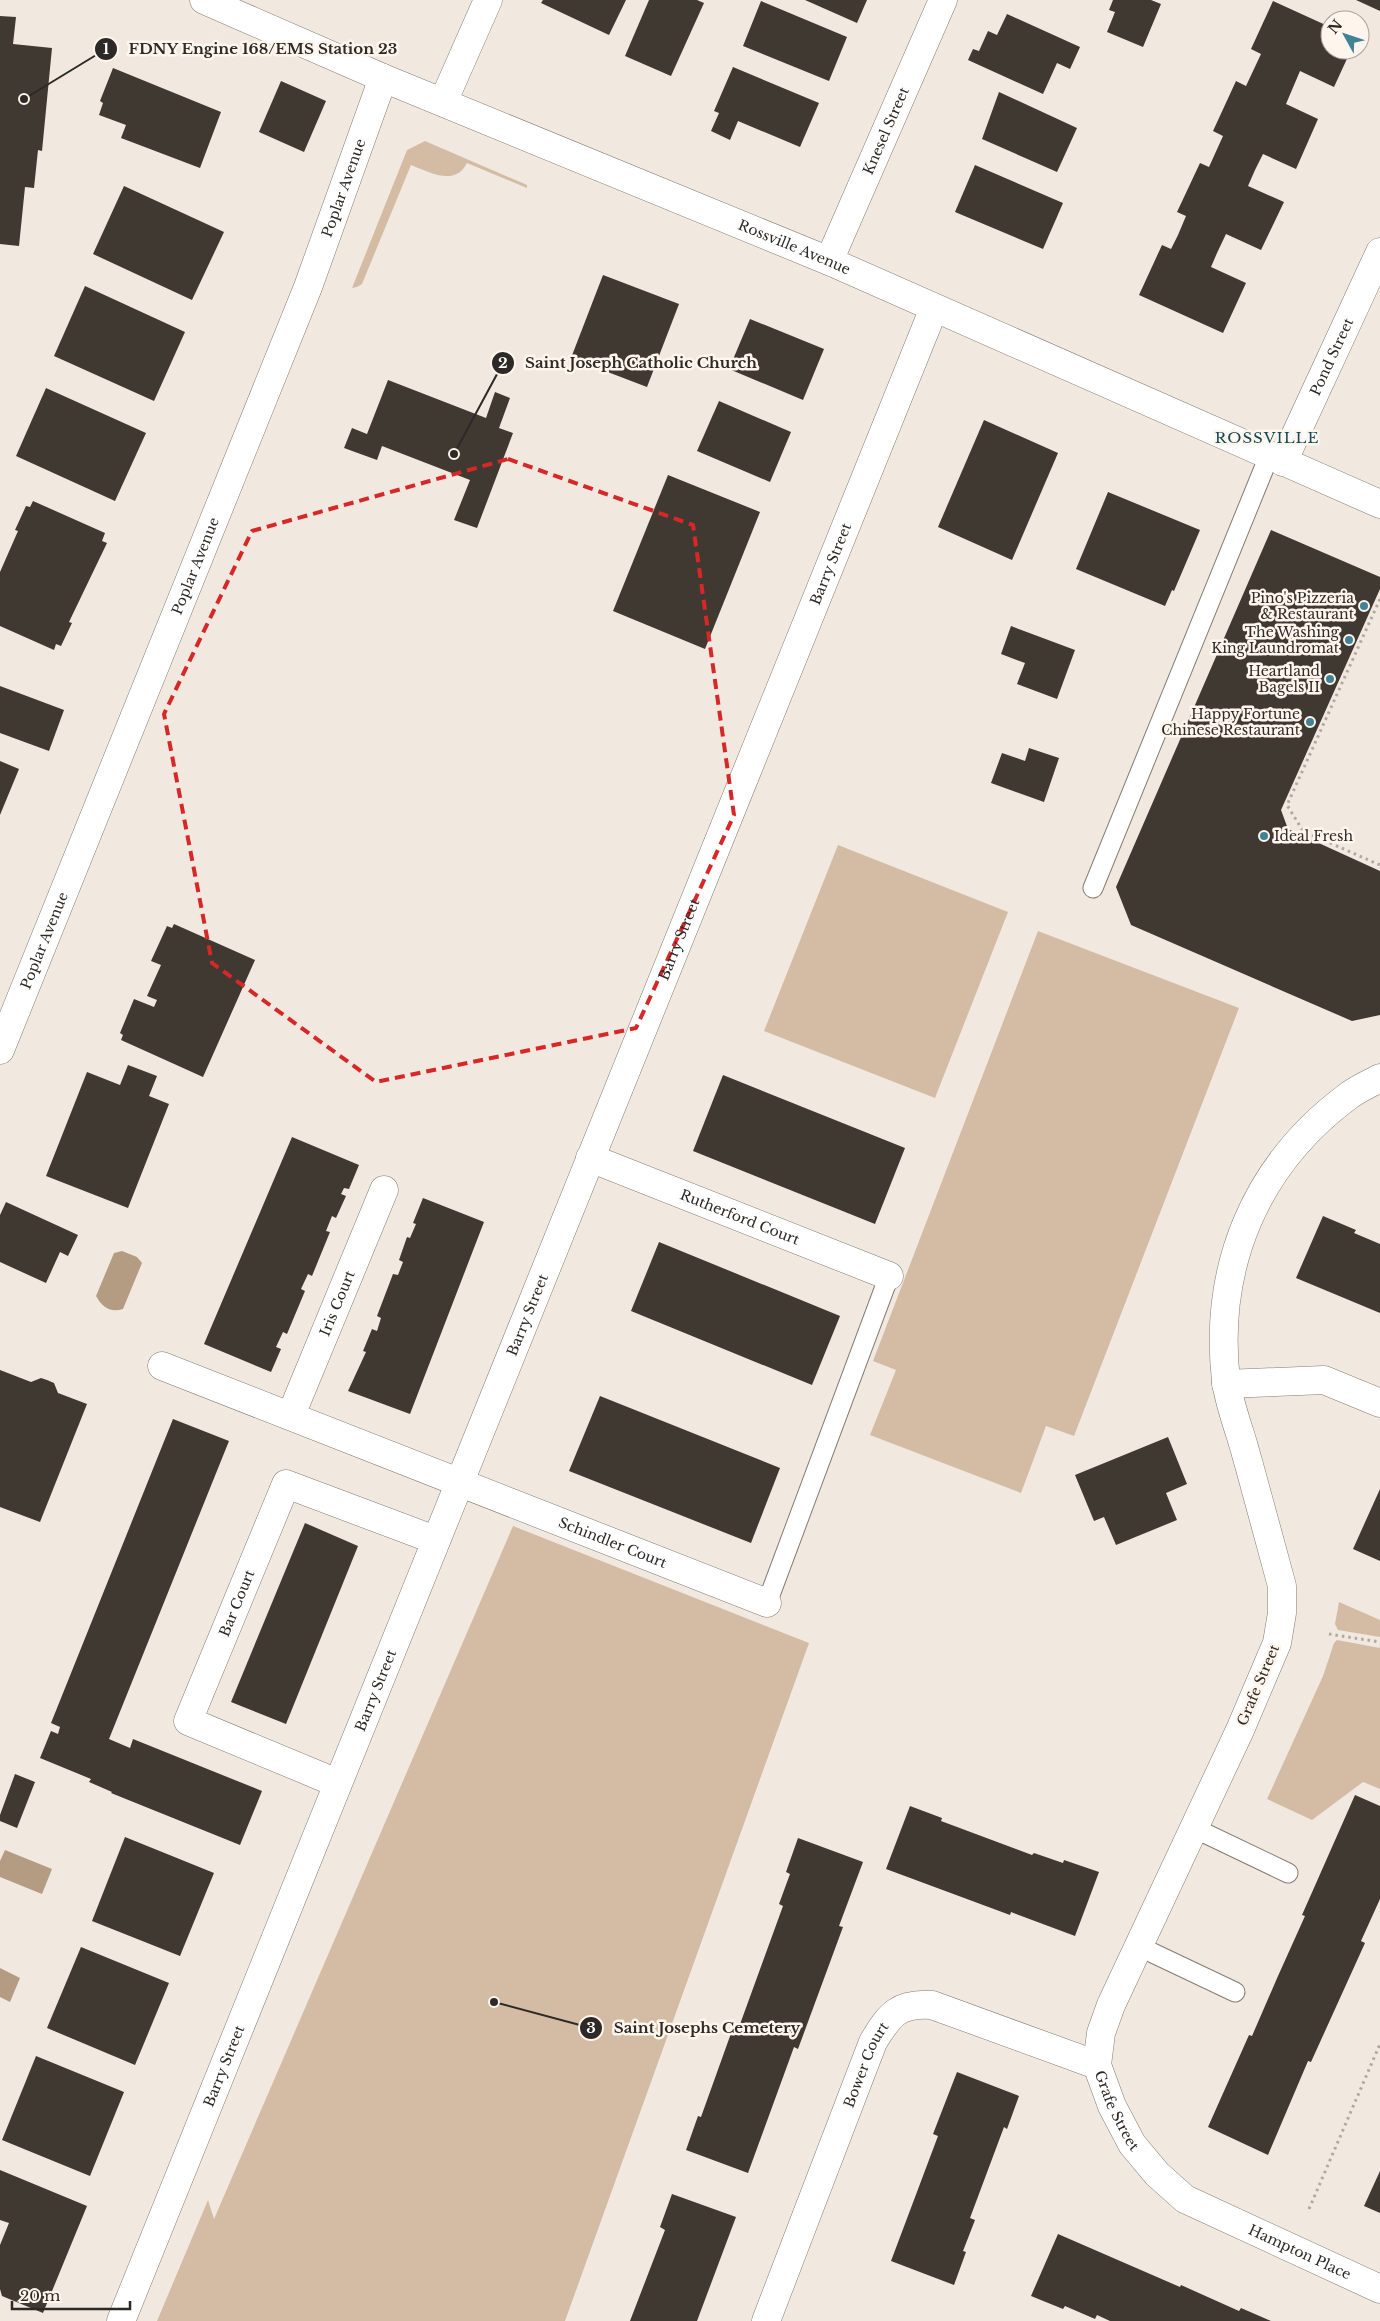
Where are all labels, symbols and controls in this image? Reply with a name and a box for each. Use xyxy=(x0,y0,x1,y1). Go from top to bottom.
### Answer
north arrow xyxy=(1320,10,1370,60)
text: N xyxy=(1324,16,1346,37)
callout: FDNY Engine 168/EMS Station 23 xyxy=(93,34,407,64)
text: 1 xyxy=(103,39,110,58)
text: FDNY Engine 168/EMS Station 23 xyxy=(129,39,397,58)
street label: Knesel Street xyxy=(859,84,913,177)
street label: Poplar Avenue xyxy=(318,136,369,240)
street label: Rossville Avenue xyxy=(736,216,853,278)
street label: Pond Street xyxy=(1306,314,1358,398)
callout: Saint Joseph Catholic Church xyxy=(490,348,767,378)
text: 2 xyxy=(498,353,508,372)
text: Saint Joseph Catholic Church xyxy=(525,353,757,372)
district label: ROSSVILLE xyxy=(1215,428,1319,447)
street label: Poplar Avenue xyxy=(168,515,223,617)
street label: Barry Street xyxy=(806,520,855,607)
place label: Pino's Pizzeria & Restaurant xyxy=(1251,589,1355,623)
marker: Pino's Pizzeria & Restaurant xyxy=(1358,600,1370,612)
place label: The Washing King Laundromat xyxy=(1211,623,1340,657)
marker: The Washing King Laundromat xyxy=(1343,634,1355,646)
place label: Heartland Bagels II xyxy=(1248,662,1321,696)
marker: Heartland Bagels II xyxy=(1324,673,1336,685)
place label: Happy Fortune Chinese Restaurant xyxy=(1161,705,1301,739)
marker: Happy Fortune Chinese Restaurant xyxy=(1304,716,1316,728)
place label: Ideal Fresh xyxy=(1274,827,1353,845)
marker: Ideal Fresh xyxy=(1258,830,1270,842)
street label: Poplar Avenue xyxy=(16,889,72,992)
street label: Barry Street xyxy=(654,895,704,983)
street label: Rutherford Court xyxy=(678,1185,803,1249)
street label: Iris Court xyxy=(316,1267,359,1339)
street label: Barry Street xyxy=(503,1271,552,1358)
street label: Schindler Court xyxy=(556,1513,670,1572)
street label: Bar Court xyxy=(215,1566,259,1639)
street label: Grafe Street xyxy=(1233,1641,1283,1728)
street label: Barry Street xyxy=(351,1646,400,1734)
callout: Saint Josephs Cemetery xyxy=(579,2013,810,2043)
text: 3 xyxy=(586,2018,596,2037)
text: Saint Josephs Cemetery xyxy=(614,2018,800,2037)
street label: Bower Court xyxy=(840,2018,893,2110)
street label: Barry Street xyxy=(199,2022,249,2110)
street label: Grafe Street xyxy=(1091,2068,1143,2155)
street label: Hampton Place xyxy=(1246,2221,1354,2283)
scale bar xyxy=(12,2278,130,2310)
text: 20 m xyxy=(20,2286,60,2305)

